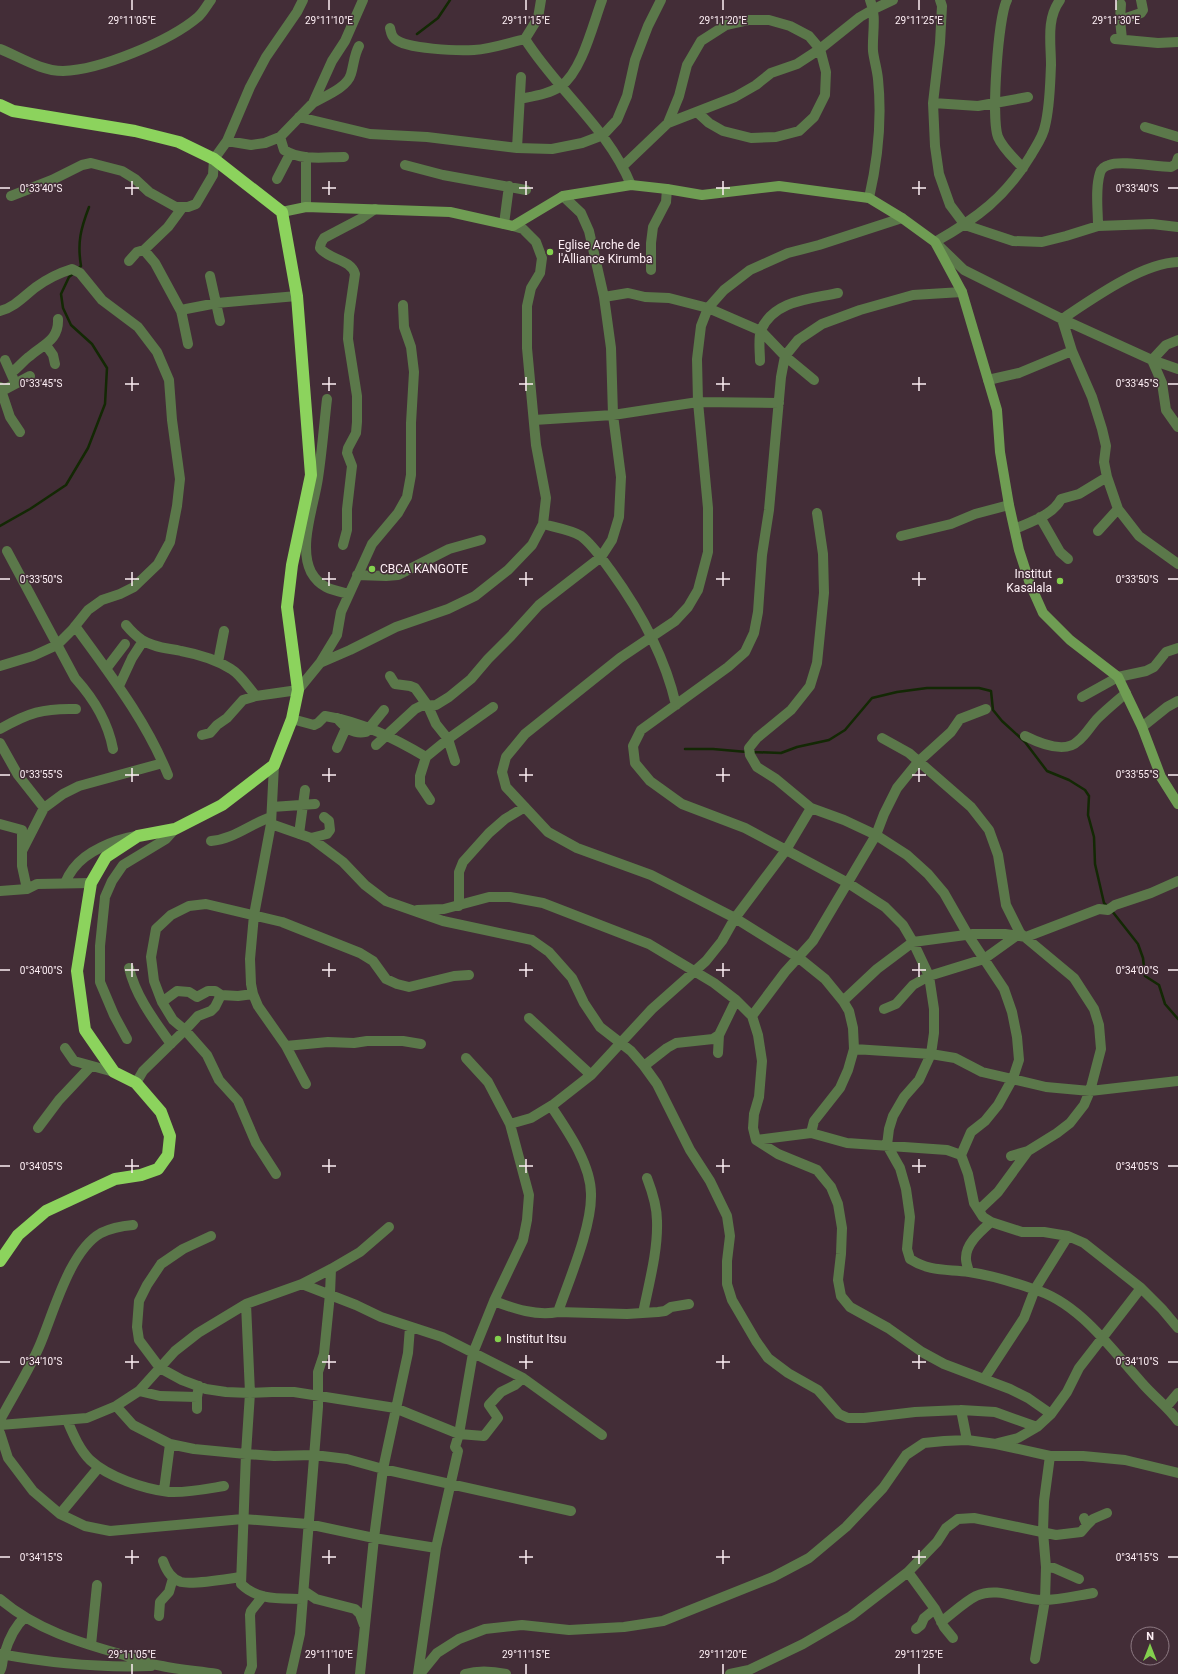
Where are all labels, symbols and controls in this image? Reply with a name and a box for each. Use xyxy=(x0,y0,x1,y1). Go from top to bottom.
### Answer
text: 29°11'05"E xyxy=(108,15,156,26)
text: 29°11'10"E xyxy=(305,15,353,26)
text: 29°11'15"E xyxy=(502,15,550,26)
text: 29°11'20"E xyxy=(699,15,747,26)
text: 29°11'25"E xyxy=(895,15,943,26)
text: 29°11'30"E xyxy=(1092,15,1140,26)
text: 0°33'40"S xyxy=(20,183,62,194)
text: 0°33'40"S xyxy=(1116,183,1158,194)
place label: Eglise Arche de l'Alliance Kirumba xyxy=(558,238,653,266)
marker: Eglise Arche de l'Alliance Kirumba xyxy=(545,247,555,257)
text: 0°33'45"S xyxy=(20,378,62,389)
text: 0°33'45"S xyxy=(1116,378,1158,389)
place label: CBCA KANGOTE xyxy=(380,562,468,576)
marker: CBCA KANGOTE xyxy=(367,564,377,574)
place label: Institut Kasalala xyxy=(1006,567,1052,595)
text: 0°33'50"S xyxy=(20,574,62,585)
text: 0°33'50"S xyxy=(1116,574,1158,585)
marker: Institut Kasalala xyxy=(1055,576,1065,586)
text: 0°33'55"S xyxy=(20,769,62,780)
text: 0°33'55"S xyxy=(1116,769,1158,780)
text: 0°34'00"S xyxy=(20,965,62,976)
text: 0°34'00"S xyxy=(1116,965,1158,976)
text: 0°34'05"S xyxy=(20,1161,62,1172)
text: 0°34'05"S xyxy=(1116,1161,1158,1172)
place label: Institut Itsu xyxy=(506,1332,566,1346)
marker: Institut Itsu xyxy=(493,1334,503,1344)
text: 0°34'10"S xyxy=(20,1356,62,1367)
text: 0°34'10"S xyxy=(1116,1356,1158,1367)
text: 0°34'15"S xyxy=(20,1552,62,1563)
text: 0°34'15"S xyxy=(1116,1552,1158,1563)
north arrow xyxy=(1130,1626,1170,1666)
text: N xyxy=(1146,1630,1154,1643)
text: 29°11'05"E xyxy=(108,1649,156,1660)
text: 29°11'10"E xyxy=(305,1649,353,1660)
text: 29°11'15"E xyxy=(502,1649,550,1660)
text: 29°11'20"E xyxy=(699,1649,747,1660)
text: 29°11'25"E xyxy=(895,1649,943,1660)

